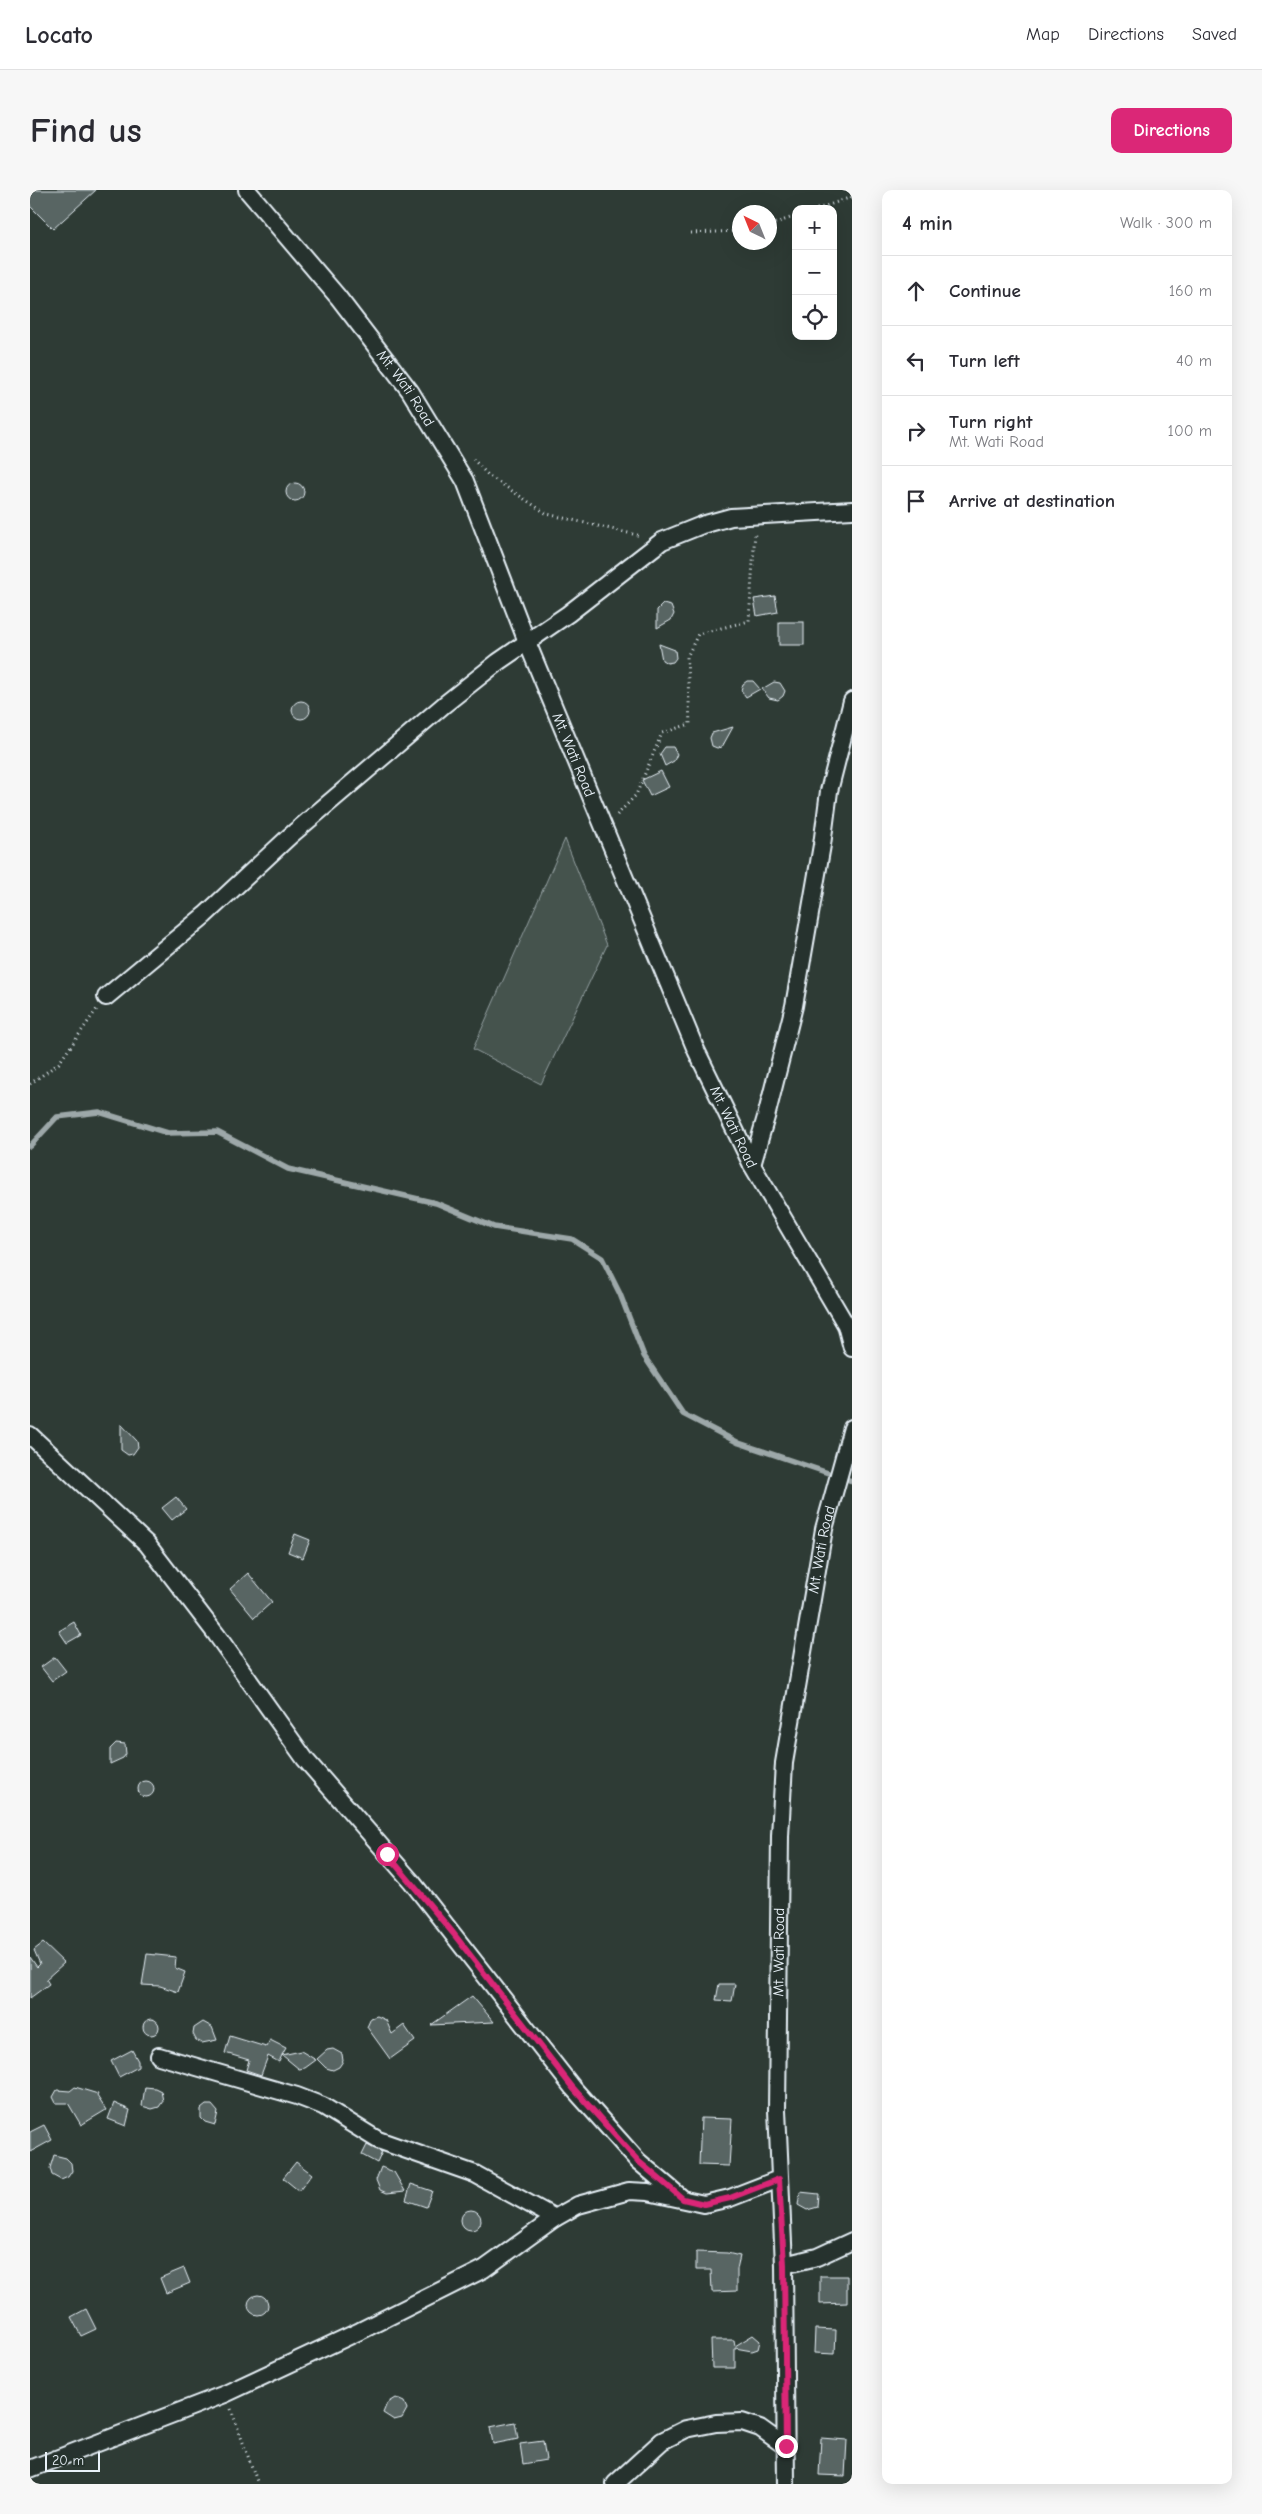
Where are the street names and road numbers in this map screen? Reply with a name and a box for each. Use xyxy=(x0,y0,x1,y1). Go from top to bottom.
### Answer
street label: Mt. Wati Road xyxy=(373,346,438,430)
street label: Mt. Wati Road xyxy=(548,710,599,799)
street label: Mt. Wati Road xyxy=(706,1083,761,1171)
street label: Mt. Wati Road xyxy=(804,1504,839,1595)
street label: Mt. Wati Road xyxy=(769,1908,788,1997)

